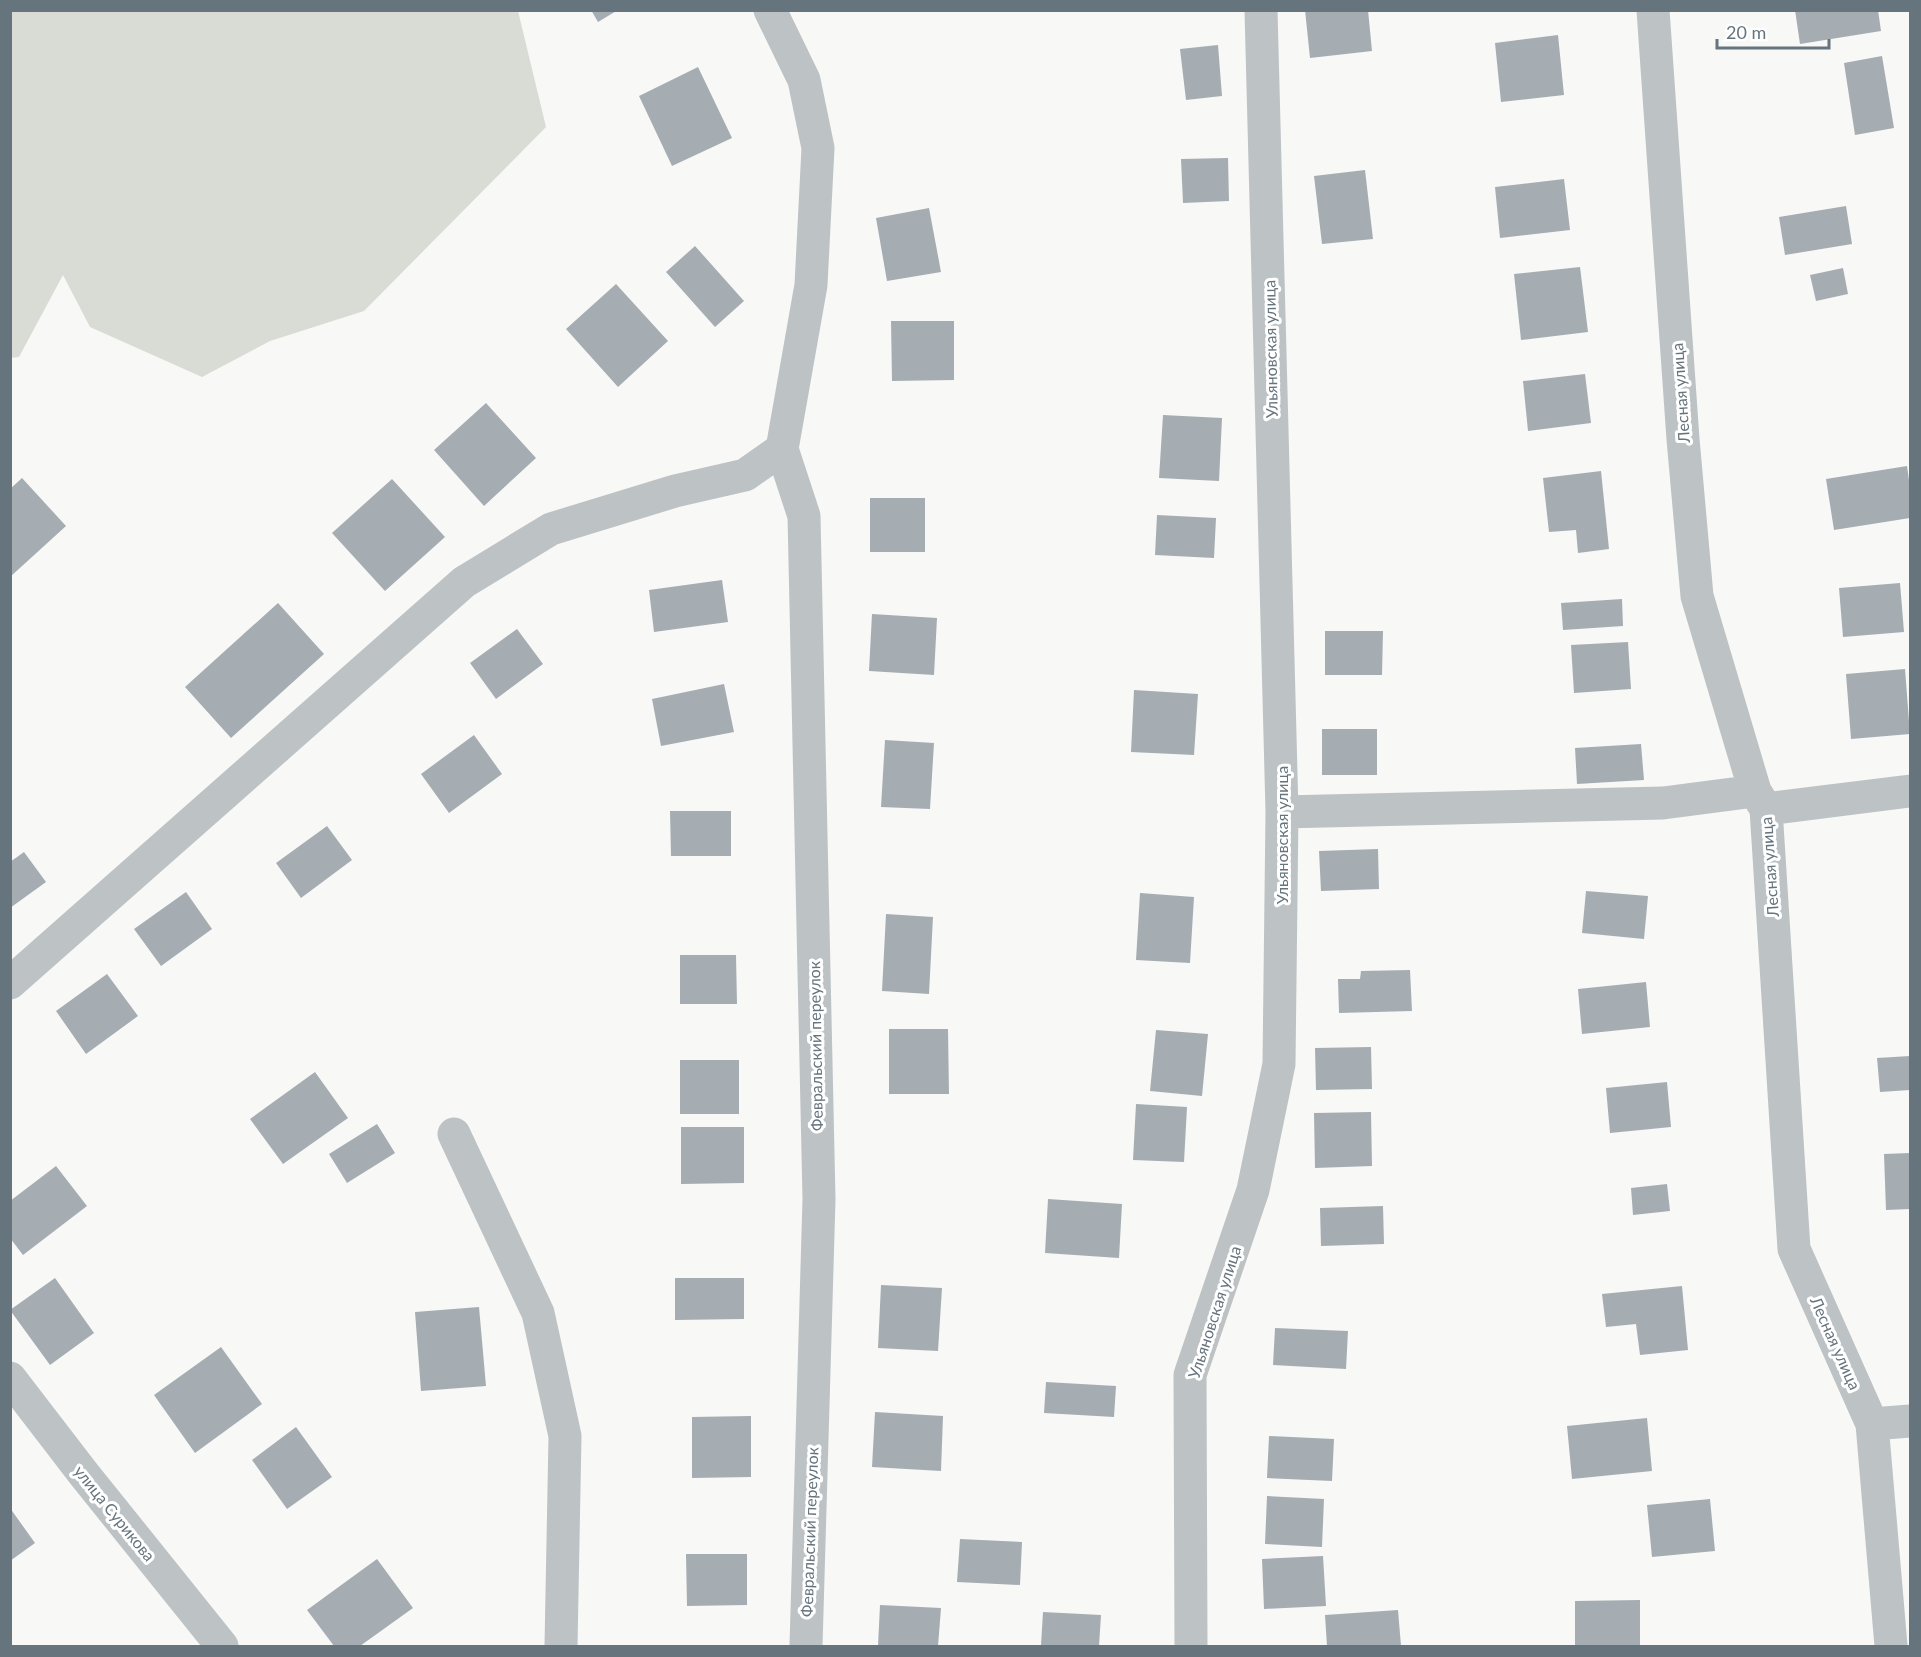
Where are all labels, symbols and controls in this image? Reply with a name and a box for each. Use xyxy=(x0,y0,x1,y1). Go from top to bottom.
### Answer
scale bar xyxy=(1717,12,1830,50)
text: 20 m xyxy=(1726,21,1766,43)
street label: Ульяновская улица xyxy=(1259,280,1281,418)
street label: Лесная улица xyxy=(1667,342,1693,445)
street label: Ульяновская улица xyxy=(1272,766,1291,904)
street label: Лесная улица xyxy=(1756,816,1782,919)
street label: Февральский переулок xyxy=(804,960,826,1131)
street label: Ульяновская улица xyxy=(1184,1243,1244,1381)
street label: Лесная улица xyxy=(1807,1292,1865,1393)
street label: Февральский переулок xyxy=(797,1446,821,1617)
street label: улица Сурикова xyxy=(71,1461,159,1565)

